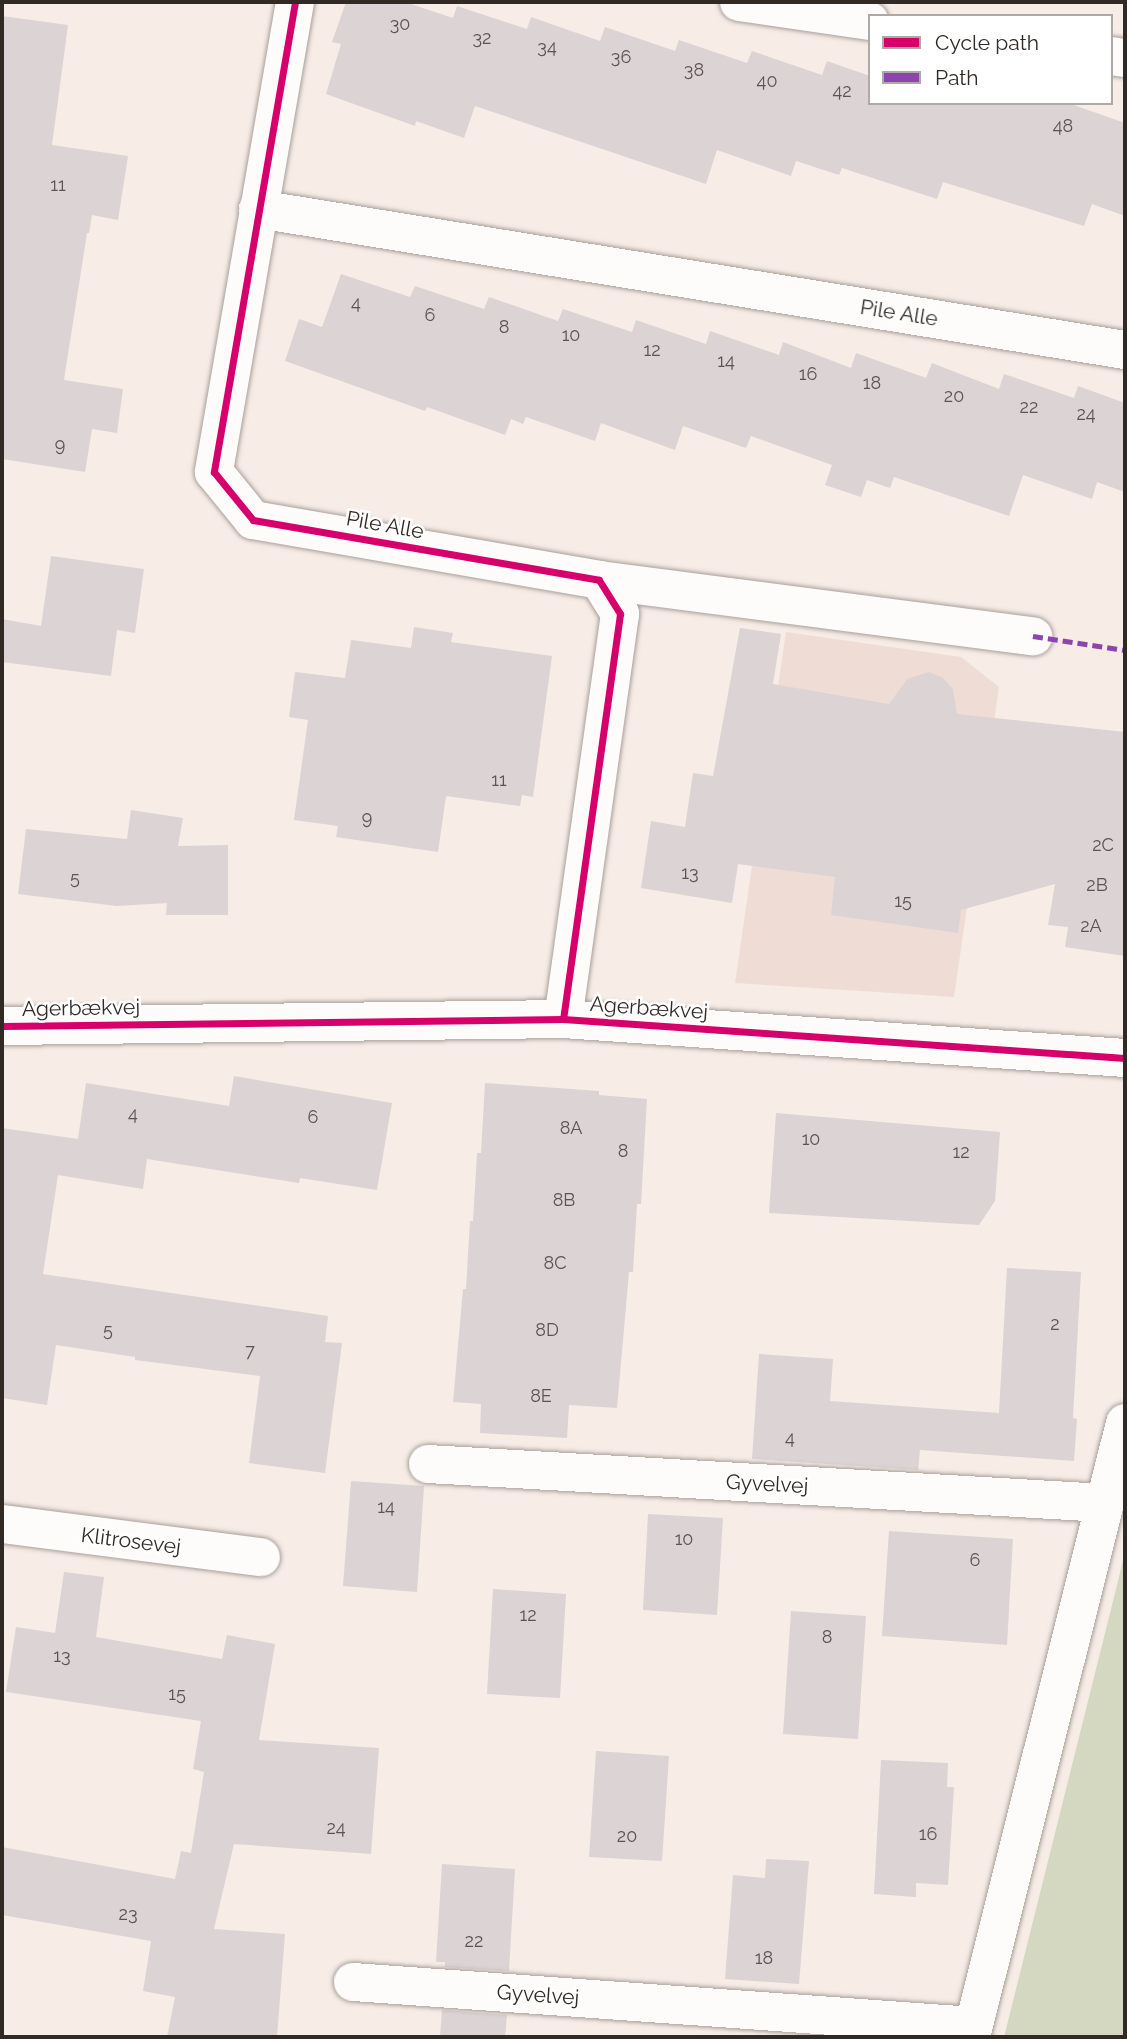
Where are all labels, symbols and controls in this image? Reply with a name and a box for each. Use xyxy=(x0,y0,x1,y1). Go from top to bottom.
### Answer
house number: 30 xyxy=(390,13,410,35)
legend xyxy=(868,14,1113,105)
house number: 32 xyxy=(473,27,491,49)
text: Cycle path xyxy=(935,30,1039,55)
house number: 34 xyxy=(537,36,557,58)
house number: 36 xyxy=(611,46,631,68)
house number: 38 xyxy=(684,59,704,81)
text: Path xyxy=(935,65,979,90)
house number: 40 xyxy=(757,70,777,92)
house number: 42 xyxy=(832,80,852,102)
house number: 48 xyxy=(1053,115,1073,137)
house number: 11 xyxy=(50,174,66,196)
house number: 4 xyxy=(351,292,361,314)
street label: Pile Alle xyxy=(858,294,940,332)
house number: 6 xyxy=(425,304,435,326)
house number: 8 xyxy=(499,316,509,338)
house number: 10 xyxy=(562,324,580,346)
house number: 12 xyxy=(643,339,661,361)
house number: 14 xyxy=(717,350,735,372)
house number: 16 xyxy=(799,363,817,385)
house number: 18 xyxy=(863,372,881,394)
house number: 20 xyxy=(944,385,964,407)
house number: 22 xyxy=(1020,396,1038,418)
house number: 24 xyxy=(1076,403,1096,425)
house number: 9 xyxy=(55,434,65,456)
street label: Pile Alle xyxy=(344,506,426,544)
house number: 11 xyxy=(491,769,507,791)
house number: 9 xyxy=(362,807,372,829)
house number: 2C xyxy=(1092,834,1114,856)
house number: 13 xyxy=(681,862,699,884)
house number: 5 xyxy=(70,867,80,889)
house number: 2B xyxy=(1086,874,1108,896)
house number: 15 xyxy=(894,890,912,912)
house number: 2A xyxy=(1080,915,1102,937)
street label: Agerbækvej xyxy=(589,991,709,1025)
street label: Agerbækvej xyxy=(22,994,140,1022)
house number: 4 xyxy=(128,1103,138,1125)
house number: 6 xyxy=(308,1106,318,1128)
house number: 8A xyxy=(560,1117,582,1139)
house number: 10 xyxy=(802,1128,820,1150)
house number: 8 xyxy=(618,1140,628,1162)
house number: 12 xyxy=(952,1141,970,1163)
house number: 8B xyxy=(553,1189,575,1211)
house number: 8C xyxy=(543,1252,567,1274)
house number: 2 xyxy=(1050,1313,1060,1335)
house number: 5 xyxy=(103,1319,113,1341)
house number: 8D xyxy=(535,1319,559,1341)
house number: 7 xyxy=(245,1340,255,1362)
house number: 8E xyxy=(530,1385,552,1407)
house number: 4 xyxy=(785,1427,795,1449)
street label: Gyvelvej xyxy=(725,1469,809,1499)
house number: 14 xyxy=(377,1496,395,1518)
street label: Klitrosevej xyxy=(80,1522,182,1560)
house number: 10 xyxy=(675,1528,693,1550)
house number: 6 xyxy=(970,1549,980,1571)
house number: 12 xyxy=(519,1604,537,1626)
house number: 8 xyxy=(822,1626,832,1648)
house number: 13 xyxy=(53,1645,71,1667)
house number: 15 xyxy=(168,1683,186,1705)
house number: 24 xyxy=(326,1817,346,1839)
house number: 16 xyxy=(919,1823,937,1845)
house number: 20 xyxy=(617,1825,637,1847)
house number: 23 xyxy=(119,1903,137,1925)
house number: 22 xyxy=(465,1930,483,1952)
house number: 18 xyxy=(755,1947,773,1969)
street label: Gyvelvej xyxy=(496,1980,580,2010)

